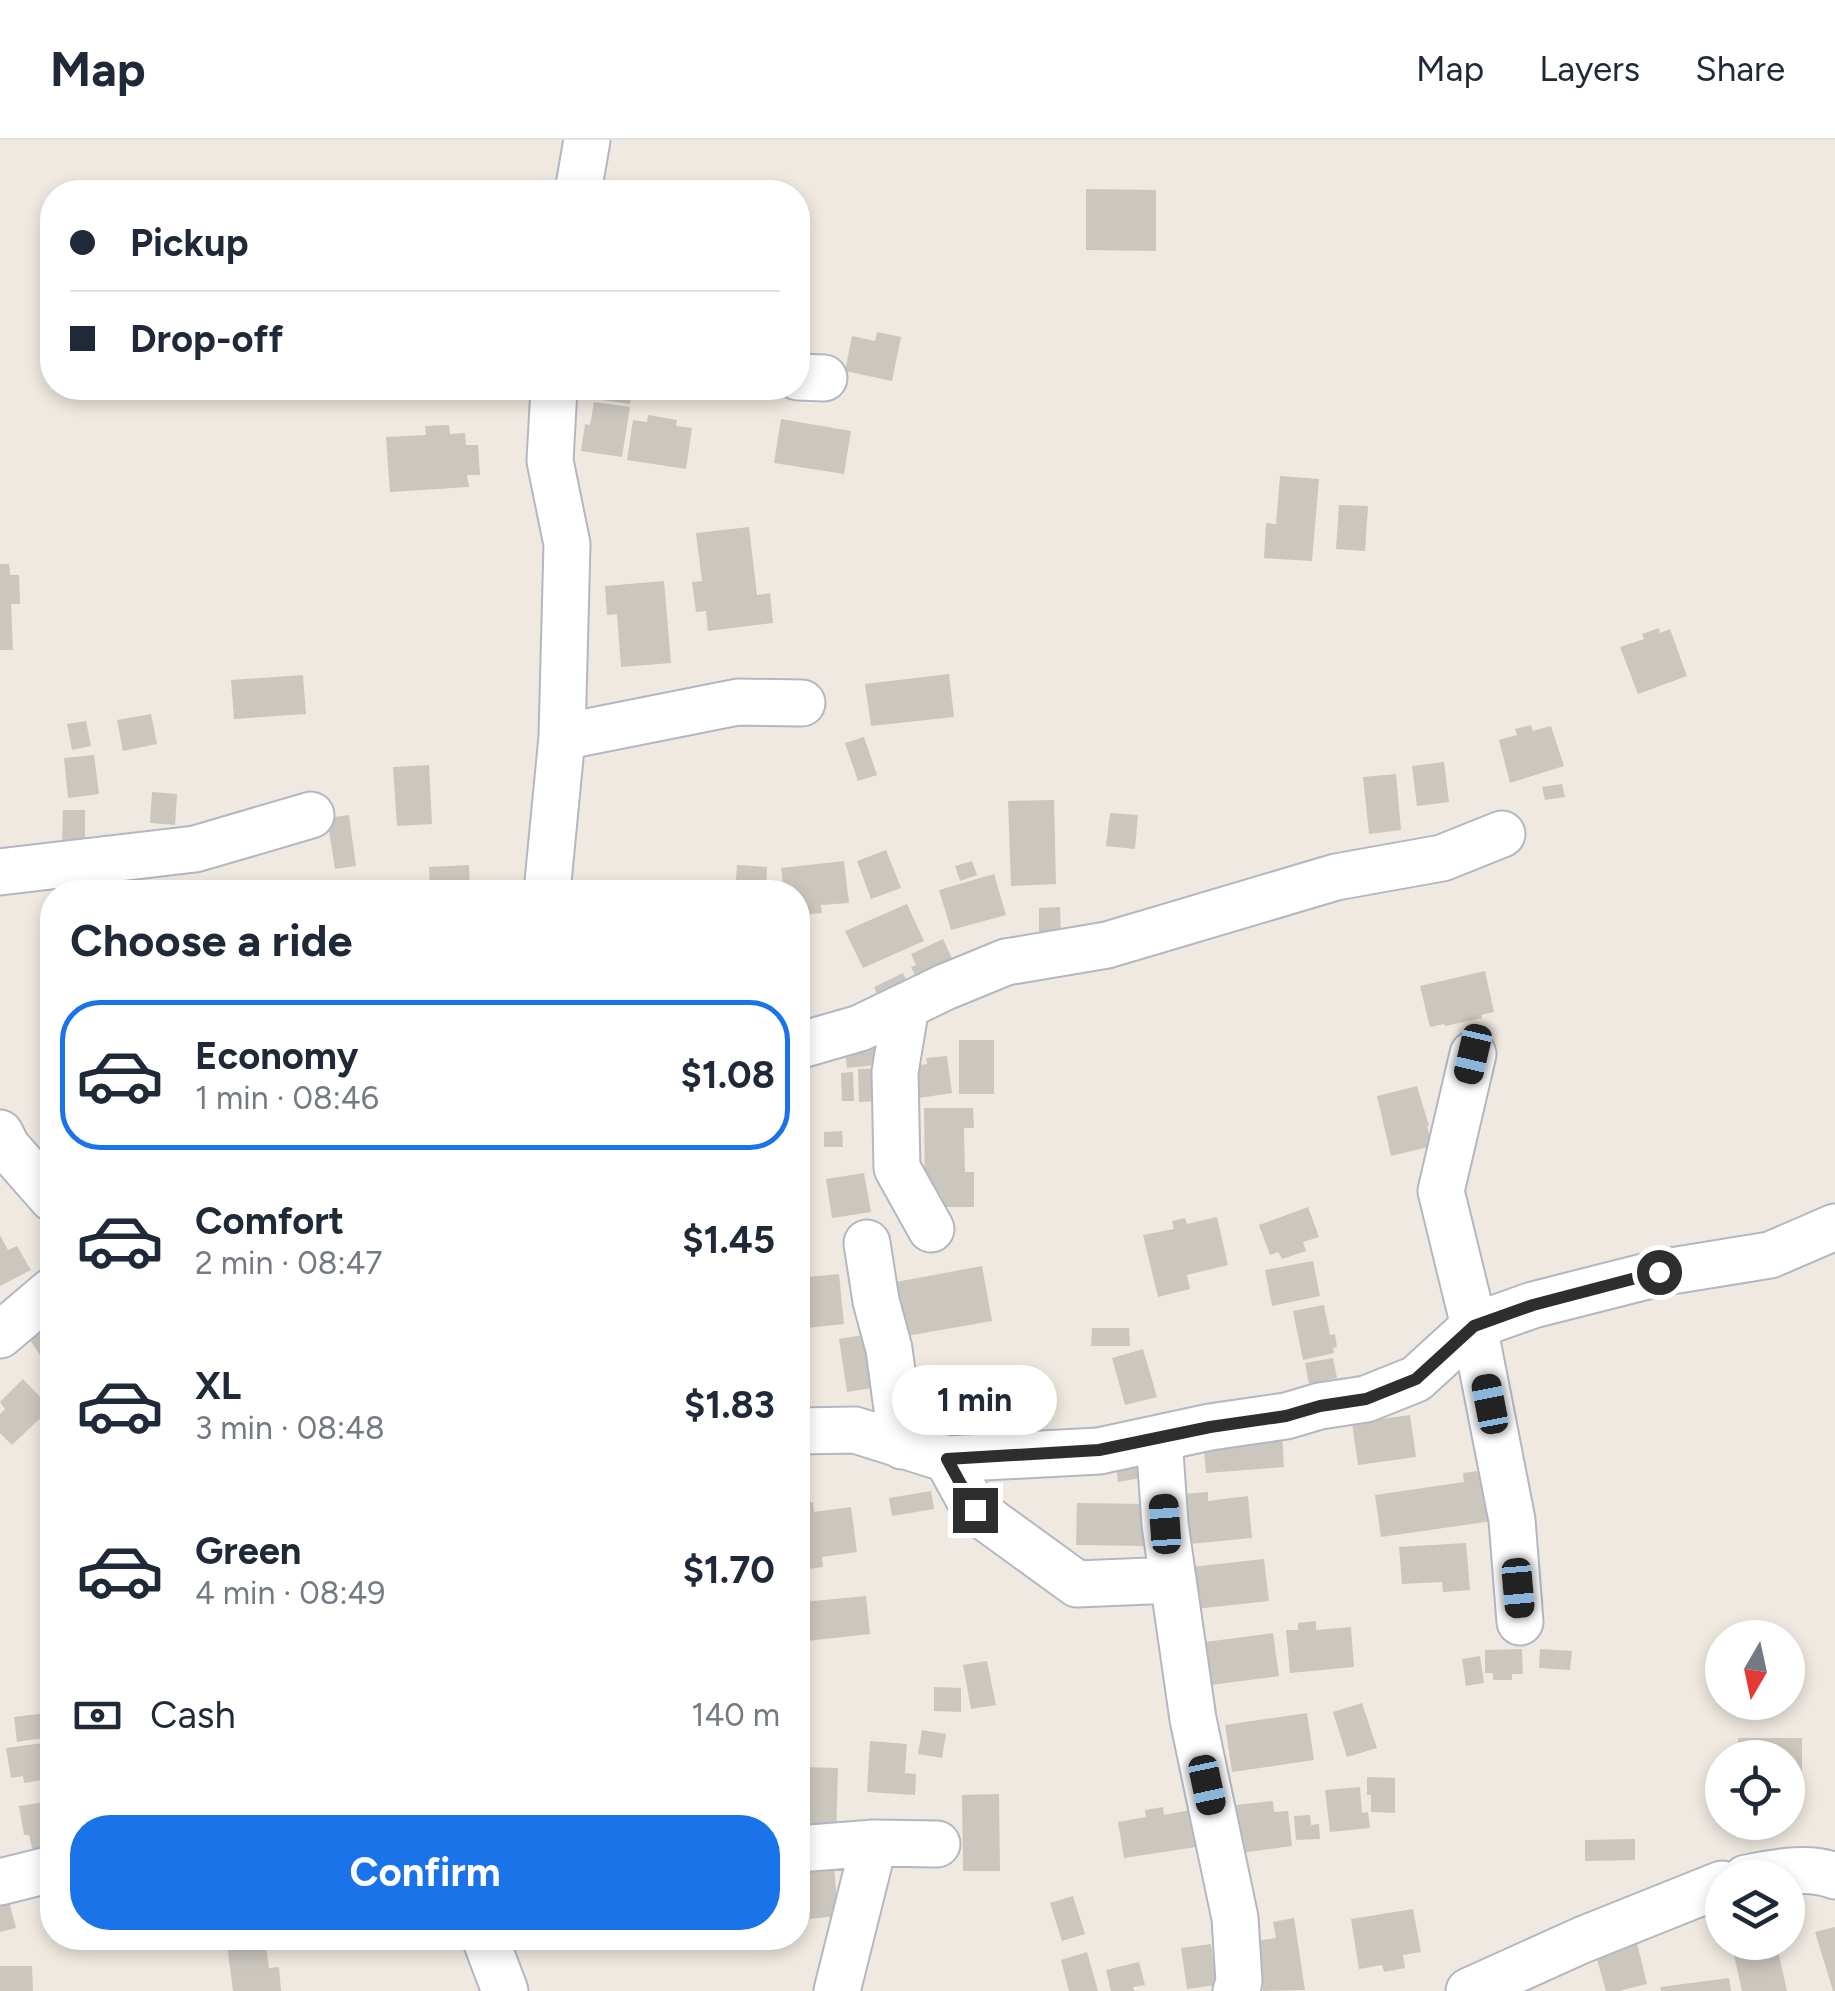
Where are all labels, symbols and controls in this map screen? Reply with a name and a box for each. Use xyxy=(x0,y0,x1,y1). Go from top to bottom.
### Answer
text: Map xyxy=(50,40,146,98)
text: Map xyxy=(1416,48,1484,90)
text: Layers xyxy=(1539,48,1640,90)
text: Share xyxy=(1695,48,1785,90)
text: Pickup xyxy=(130,220,248,266)
text: Drop-off xyxy=(130,316,283,362)
text: Choose a ride xyxy=(70,913,352,967)
car xyxy=(1452,1021,1494,1087)
icon: car xyxy=(75,1030,165,1120)
text: Economy xyxy=(195,1033,358,1079)
text: $1.08 xyxy=(681,1052,775,1098)
text: 1 min · 08:46 xyxy=(195,1079,379,1117)
icon: car xyxy=(75,1195,165,1285)
text: Comfort xyxy=(195,1198,344,1244)
text: $1.45 xyxy=(682,1217,775,1263)
text: 2 min · 08:47 xyxy=(195,1244,383,1282)
route start xyxy=(1637,1250,1682,1295)
icon: car xyxy=(75,1360,165,1450)
text: XL xyxy=(195,1363,241,1409)
callout: 1 min xyxy=(892,1365,1058,1435)
car xyxy=(1470,1372,1510,1436)
text: 1 min xyxy=(937,1381,1012,1419)
text: $1.83 xyxy=(684,1382,775,1428)
text: 3 min · 08:48 xyxy=(195,1409,385,1447)
route end xyxy=(953,1488,998,1533)
car xyxy=(1148,1493,1182,1555)
icon: car xyxy=(75,1525,165,1615)
text: Green xyxy=(195,1528,301,1574)
text: $1.70 xyxy=(683,1547,775,1593)
car xyxy=(1500,1557,1536,1619)
text: 4 min · 08:49 xyxy=(195,1574,385,1612)
north arrow xyxy=(1705,1620,1805,1720)
map controls xyxy=(1705,1620,1805,1960)
icon: cash xyxy=(70,1688,125,1743)
text: Cash xyxy=(150,1692,236,1738)
text: 140 m xyxy=(691,1696,780,1734)
button: locate xyxy=(1705,1740,1805,1840)
car xyxy=(1186,1753,1228,1817)
button: Confirm xyxy=(70,1815,780,1930)
button: layers xyxy=(1705,1860,1805,1960)

